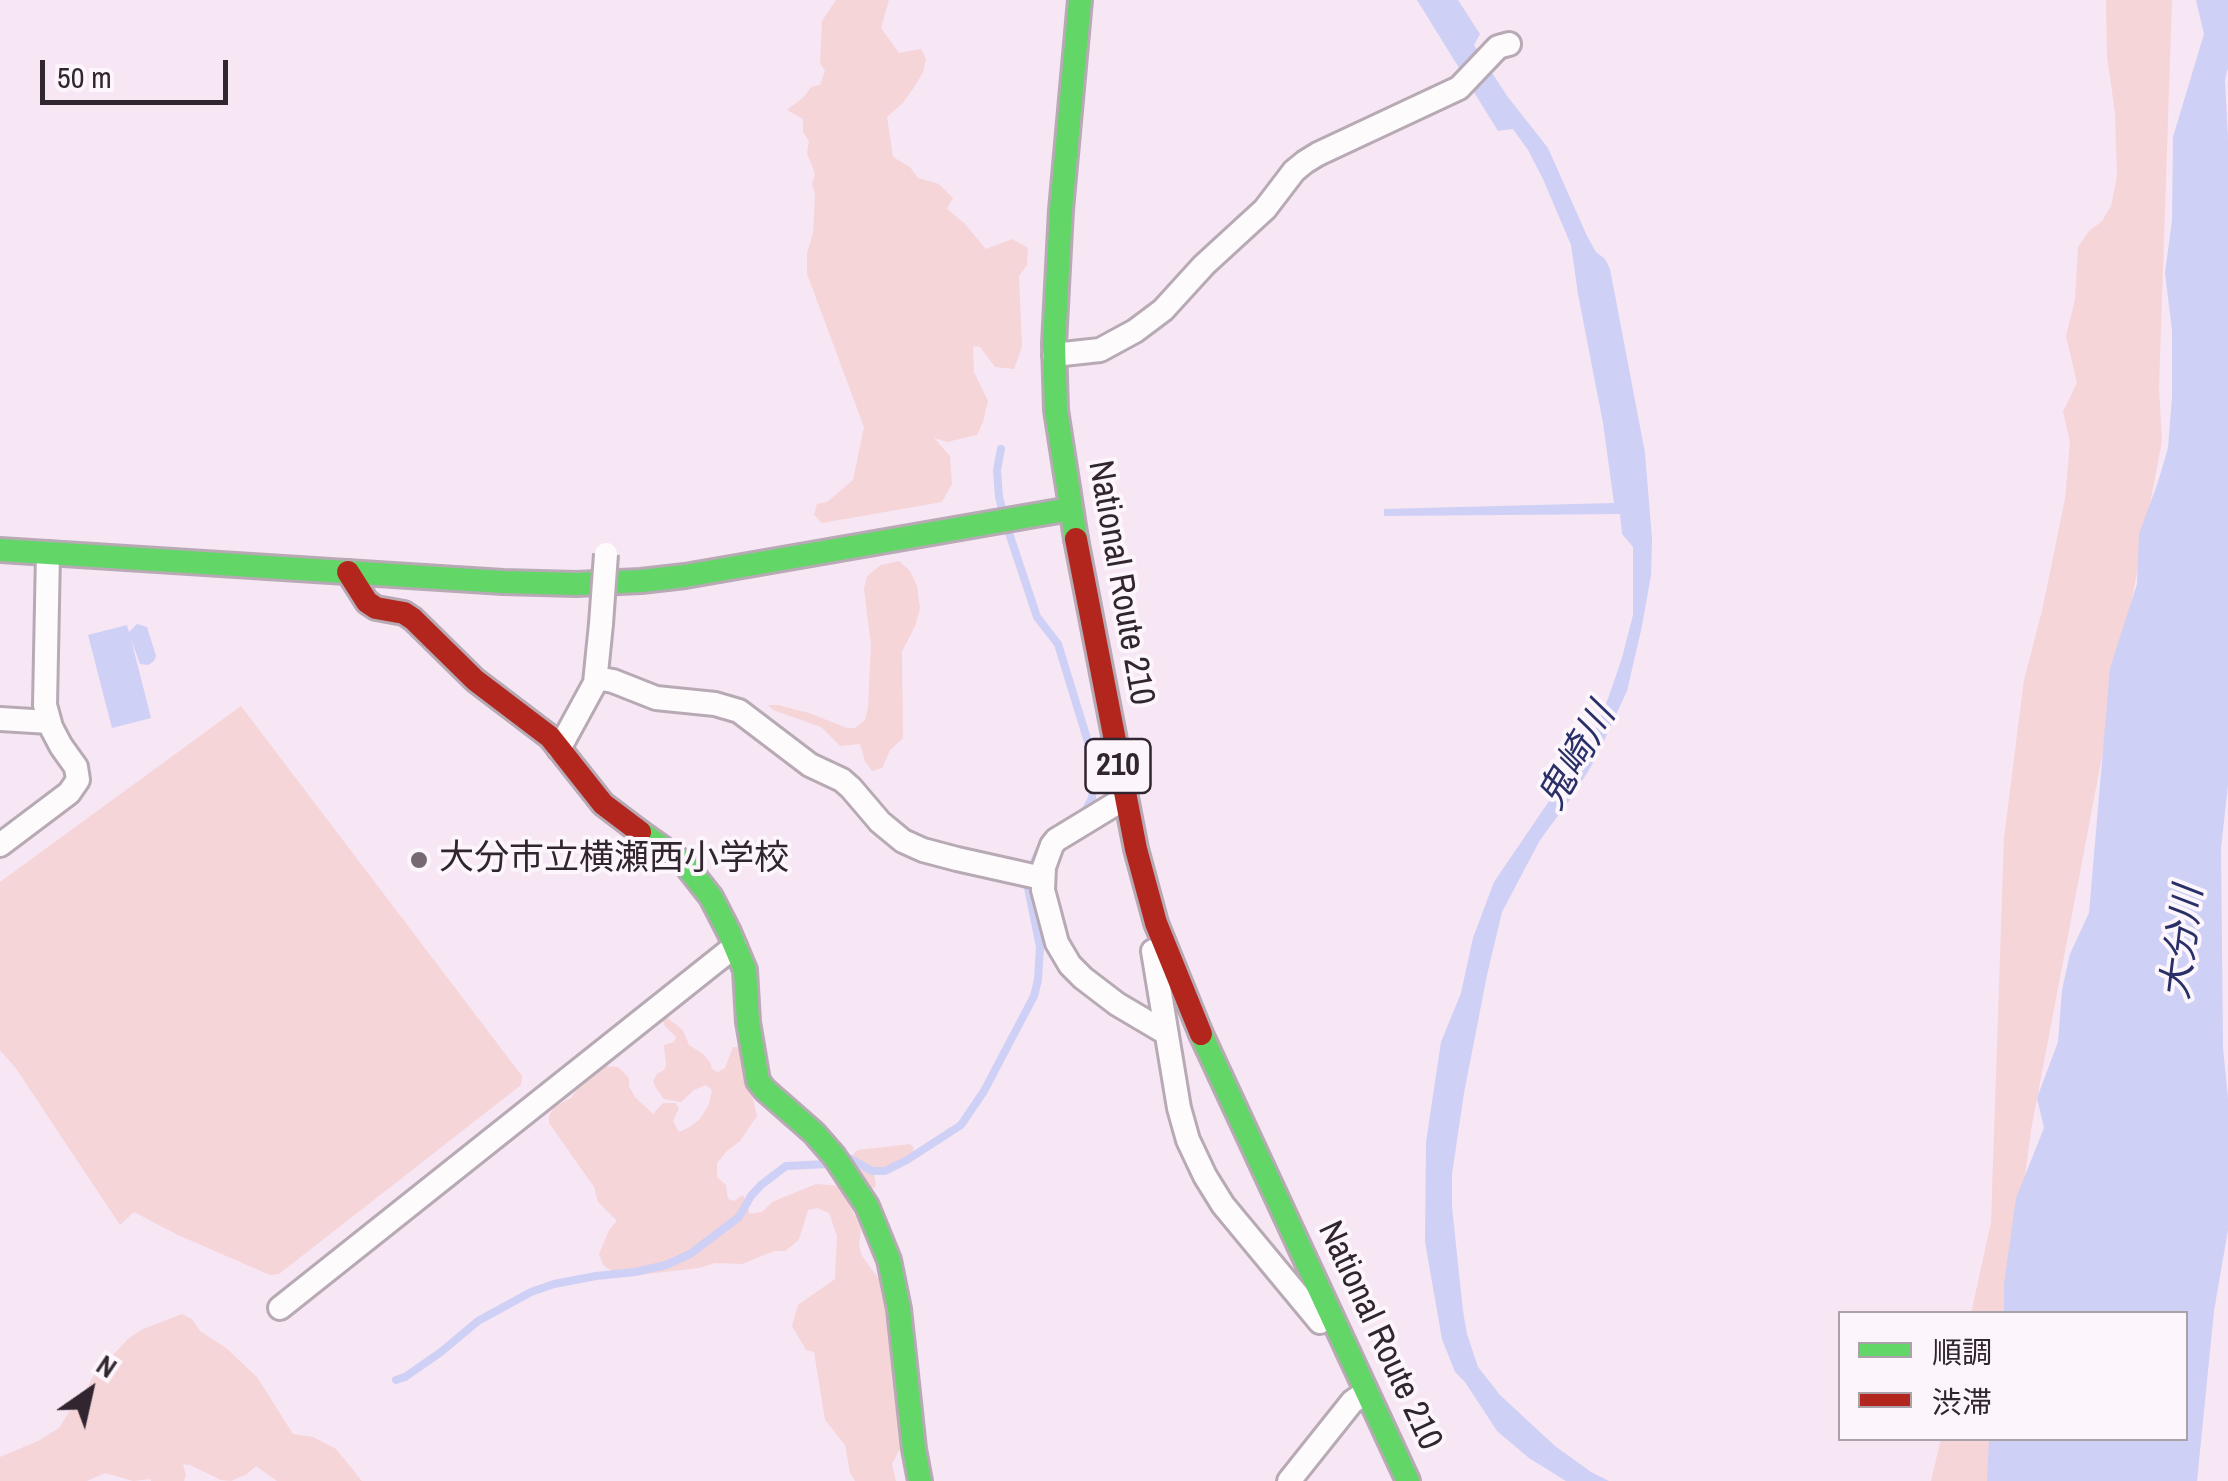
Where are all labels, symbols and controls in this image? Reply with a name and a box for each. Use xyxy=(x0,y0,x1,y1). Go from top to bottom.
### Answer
scale bar xyxy=(45,40,232,102)
text: 50 m xyxy=(57,57,112,97)
street label: National Route 210 xyxy=(1078,458,1162,708)
water label: 鬼崎川 xyxy=(1530,696,1626,818)
road number: 210 xyxy=(1086,739,1150,793)
place label: 大分市立横瀬西小学校 xyxy=(439,839,789,881)
marker: 大分市立横瀬西小学校 xyxy=(408,849,430,871)
water label: 大分川 xyxy=(2154,884,2214,1002)
street label: National Route 210 xyxy=(1308,1215,1450,1457)
legend xyxy=(1838,1311,2188,1441)
text: 順調 xyxy=(1932,1332,1992,1372)
north arrow xyxy=(40,1341,140,1441)
text: N xyxy=(89,1346,124,1387)
text: 渋滞 xyxy=(1932,1382,1992,1422)

